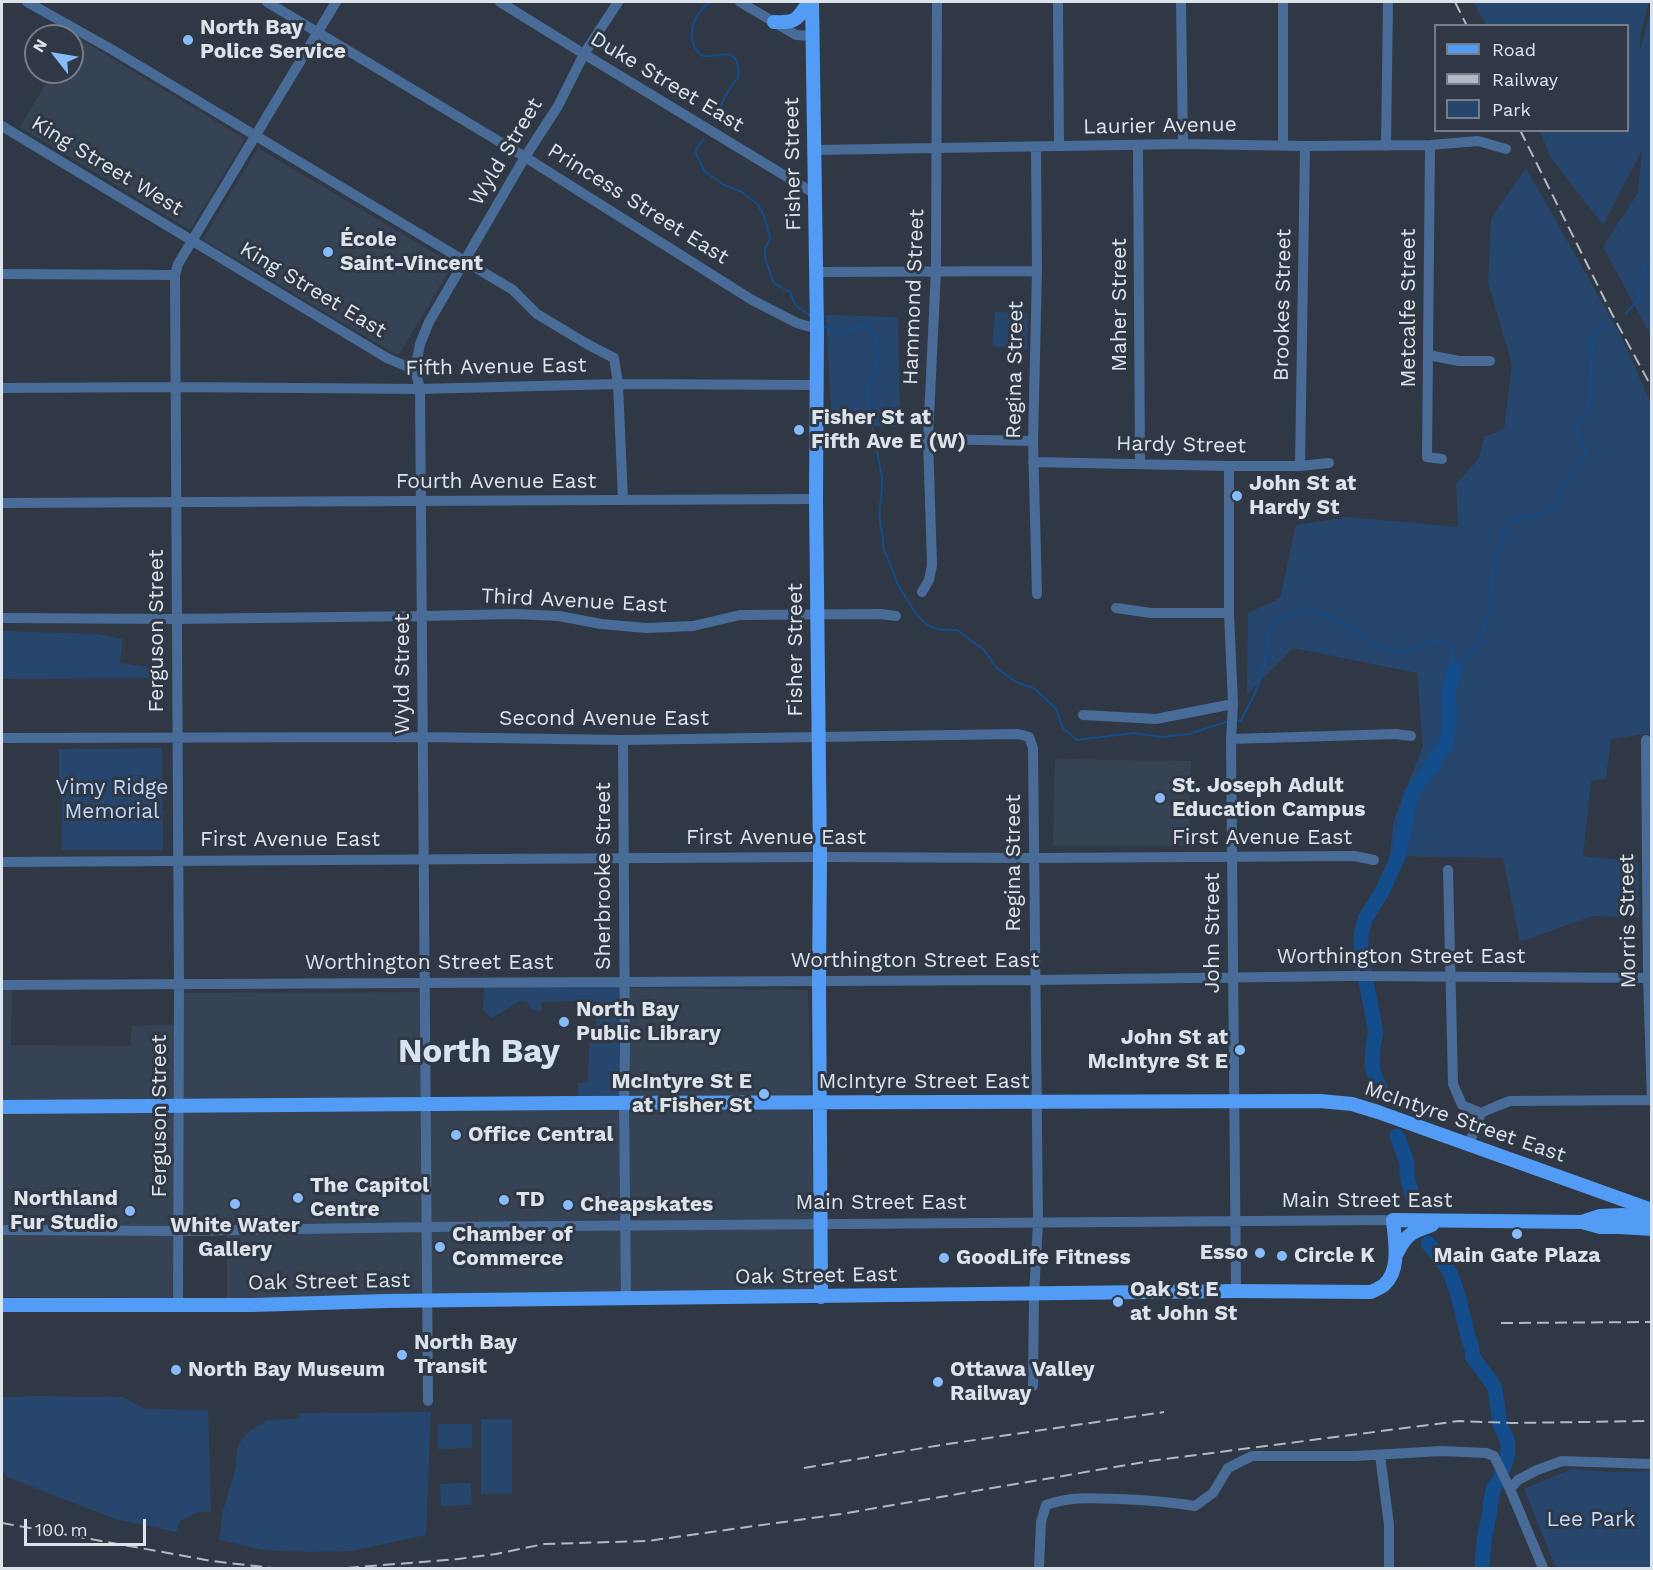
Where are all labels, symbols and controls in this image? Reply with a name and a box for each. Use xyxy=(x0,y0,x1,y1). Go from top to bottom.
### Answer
place label: North Bay Police Service xyxy=(200,15,346,65)
north arrow xyxy=(24,24,84,84)
legend xyxy=(1434,24,1629,132)
street label: Duke Street East xyxy=(586,26,748,138)
marker: North Bay Police Service xyxy=(181,33,195,47)
text: N xyxy=(29,36,51,55)
text: Road xyxy=(1492,39,1536,60)
text: Railway xyxy=(1492,69,1558,90)
street label: Wyld Street xyxy=(464,94,548,210)
street label: Fisher Street xyxy=(779,97,807,231)
text: Park xyxy=(1492,99,1531,120)
street label: King Street West xyxy=(27,111,187,221)
street label: Laurier Avenue xyxy=(1083,112,1237,140)
street label: Princess Street East xyxy=(543,138,733,270)
street label: Hammond Street xyxy=(898,208,930,386)
place label: École Saint-Vincent xyxy=(340,227,483,277)
street label: Brookes Street xyxy=(1269,229,1297,381)
street label: Metcalfe Street xyxy=(1396,229,1422,387)
street label: King Street East xyxy=(235,236,391,344)
street label: Maher Street xyxy=(1107,238,1133,372)
marker: École Saint-Vincent xyxy=(321,245,335,259)
street label: Regina Street xyxy=(1001,301,1029,439)
street label: Fifth Avenue East xyxy=(405,353,587,381)
place label: Fisher St at Fifth Ave E (W) xyxy=(811,405,966,455)
marker: Fisher St at Fifth Ave E (W) xyxy=(792,423,806,437)
street label: Hardy Street xyxy=(1116,431,1246,459)
street label: Fourth Avenue East xyxy=(396,469,596,495)
place label: John St at Hardy St xyxy=(1249,471,1356,521)
marker: John St at Hardy St xyxy=(1230,489,1244,503)
street label: Ferguson Street xyxy=(144,550,170,712)
street label: Fisher Street xyxy=(783,583,809,717)
street label: Third Avenue East xyxy=(480,584,668,618)
street label: Wyld Street xyxy=(390,614,416,734)
street label: Second Avenue East xyxy=(499,706,709,732)
place label: St. Joseph Adult Education Campus xyxy=(1172,773,1365,823)
park label: Vimy Ridge Memorial xyxy=(56,775,168,825)
street label: Sherbrooke Street xyxy=(591,782,617,970)
marker: St. Joseph Adult Education Campus xyxy=(1153,791,1167,805)
street label: Regina Street xyxy=(1001,794,1027,932)
street label: First Avenue East xyxy=(686,825,866,851)
street label: First Avenue East xyxy=(1172,825,1352,851)
street label: First Avenue East xyxy=(200,827,380,853)
street label: Morris Street xyxy=(1614,854,1642,988)
street label: John Street xyxy=(1200,873,1226,993)
street label: Worthington Street East xyxy=(1277,944,1525,970)
street label: Worthington Street East xyxy=(791,948,1039,974)
street label: Worthington Street East xyxy=(305,950,553,976)
place label: North Bay Public Library xyxy=(576,997,721,1047)
marker: North Bay Public Library xyxy=(557,1015,571,1029)
place label: John St at McIntyre St E xyxy=(1087,1025,1228,1075)
district label: North Bay xyxy=(398,1032,560,1072)
street label: Ferguson Street xyxy=(147,1035,173,1197)
marker: John St at McIntyre St E xyxy=(1233,1043,1247,1057)
place label: McIntyre St E at Fisher St xyxy=(611,1069,752,1119)
street label: McIntyre Street East xyxy=(818,1069,1030,1095)
street label: McIntyre Street East xyxy=(1361,1076,1569,1168)
marker: McIntyre St E at Fisher St xyxy=(757,1087,771,1101)
place label: Office Central xyxy=(468,1122,613,1148)
marker: Office Central xyxy=(449,1128,463,1142)
place label: The Capitol Centre xyxy=(310,1173,429,1223)
place label: Northland Fur Studio xyxy=(10,1186,118,1236)
place label: TD xyxy=(516,1187,545,1213)
street label: Main Street East xyxy=(1282,1188,1452,1214)
street label: Main Street East xyxy=(796,1190,966,1216)
marker: The Capitol Centre xyxy=(291,1191,305,1205)
place label: Cheapskates xyxy=(580,1192,713,1218)
marker: TD xyxy=(497,1193,511,1207)
marker: White Water Gallery xyxy=(228,1197,242,1211)
marker: Cheapskates xyxy=(561,1198,575,1212)
marker: Northland Fur Studio xyxy=(123,1204,137,1218)
place label: White Water Gallery xyxy=(170,1213,300,1263)
place label: Chamber of Commerce xyxy=(452,1222,573,1272)
marker: Main Gate Plaza xyxy=(1510,1227,1524,1241)
marker: Chamber of Commerce xyxy=(433,1240,447,1254)
place label: Esso xyxy=(1200,1240,1248,1266)
place label: Circle K xyxy=(1294,1243,1375,1269)
place label: Main Gate Plaza xyxy=(1434,1243,1600,1269)
place label: GoodLife Fitness xyxy=(956,1245,1131,1271)
marker: Esso xyxy=(1253,1246,1267,1260)
marker: Circle K xyxy=(1275,1249,1289,1263)
marker: GoodLife Fitness xyxy=(937,1251,951,1265)
street label: Oak Street East xyxy=(735,1262,897,1290)
street label: Oak Street East xyxy=(248,1268,410,1296)
place label: Oak St E at John St xyxy=(1130,1277,1237,1327)
marker: Oak St E at John St xyxy=(1111,1295,1125,1309)
place label: North Bay Transit xyxy=(414,1330,517,1380)
marker: North Bay Transit xyxy=(395,1348,409,1362)
place label: North Bay Museum xyxy=(188,1357,385,1383)
place label: Ottawa Valley Railway xyxy=(950,1357,1095,1407)
marker: North Bay Museum xyxy=(169,1363,183,1377)
marker: Ottawa Valley Railway xyxy=(931,1375,945,1389)
scale bar xyxy=(27,1507,148,1545)
park label: Lee Park xyxy=(1547,1507,1635,1533)
text: 100 m xyxy=(35,1519,88,1540)

